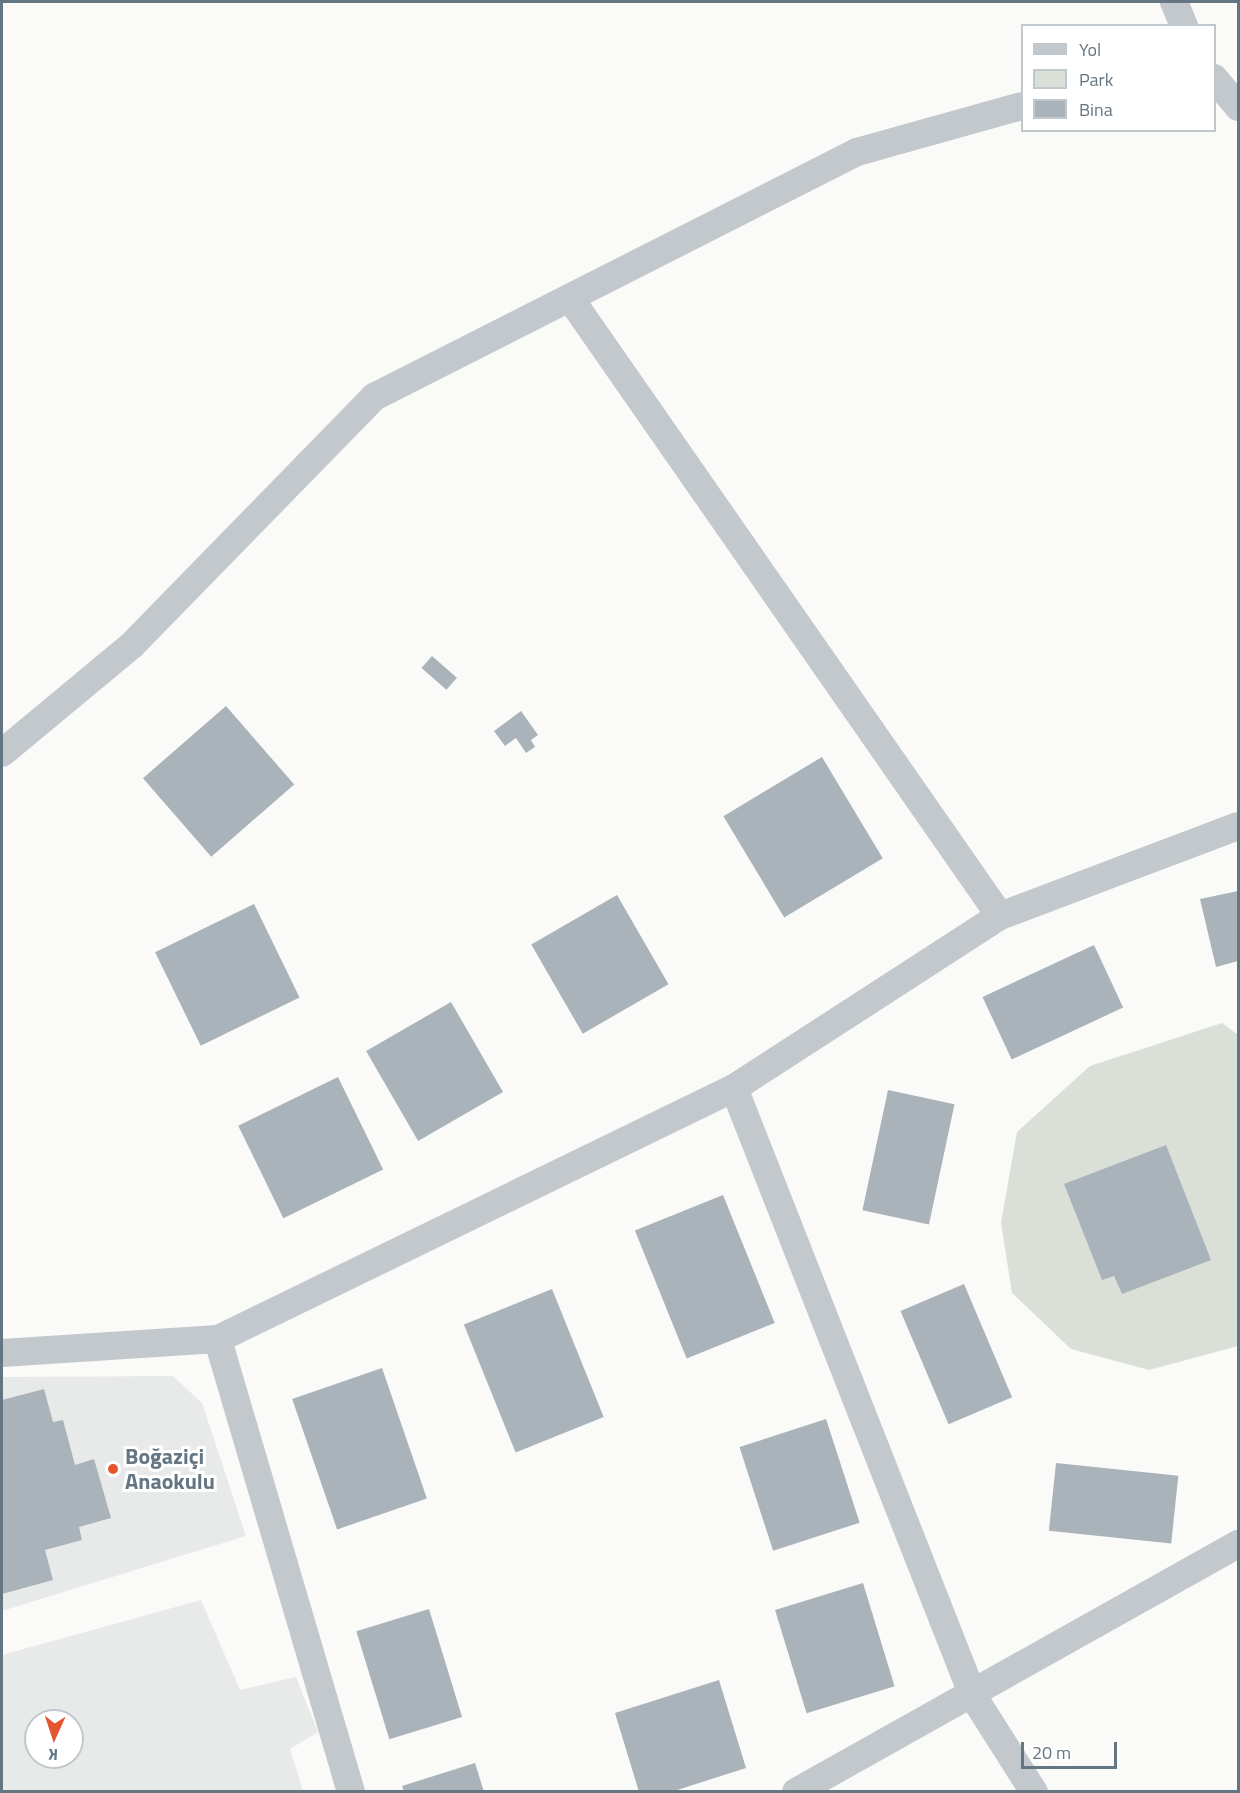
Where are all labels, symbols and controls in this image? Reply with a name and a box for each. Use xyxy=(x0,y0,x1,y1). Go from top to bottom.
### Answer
legend xyxy=(1021,24,1216,132)
text: Yol xyxy=(1079,36,1101,63)
text: Park xyxy=(1079,66,1113,93)
text: Bina xyxy=(1079,96,1113,123)
place label: Boğaziçi Anaokulu xyxy=(125,1443,215,1494)
marker: Boğaziçi Anaokulu xyxy=(106,1462,120,1476)
north arrow xyxy=(24,1709,84,1769)
scale bar xyxy=(1024,1730,1120,1768)
text: 20 m xyxy=(1032,1739,1071,1766)
text: K xyxy=(48,1743,59,1767)

